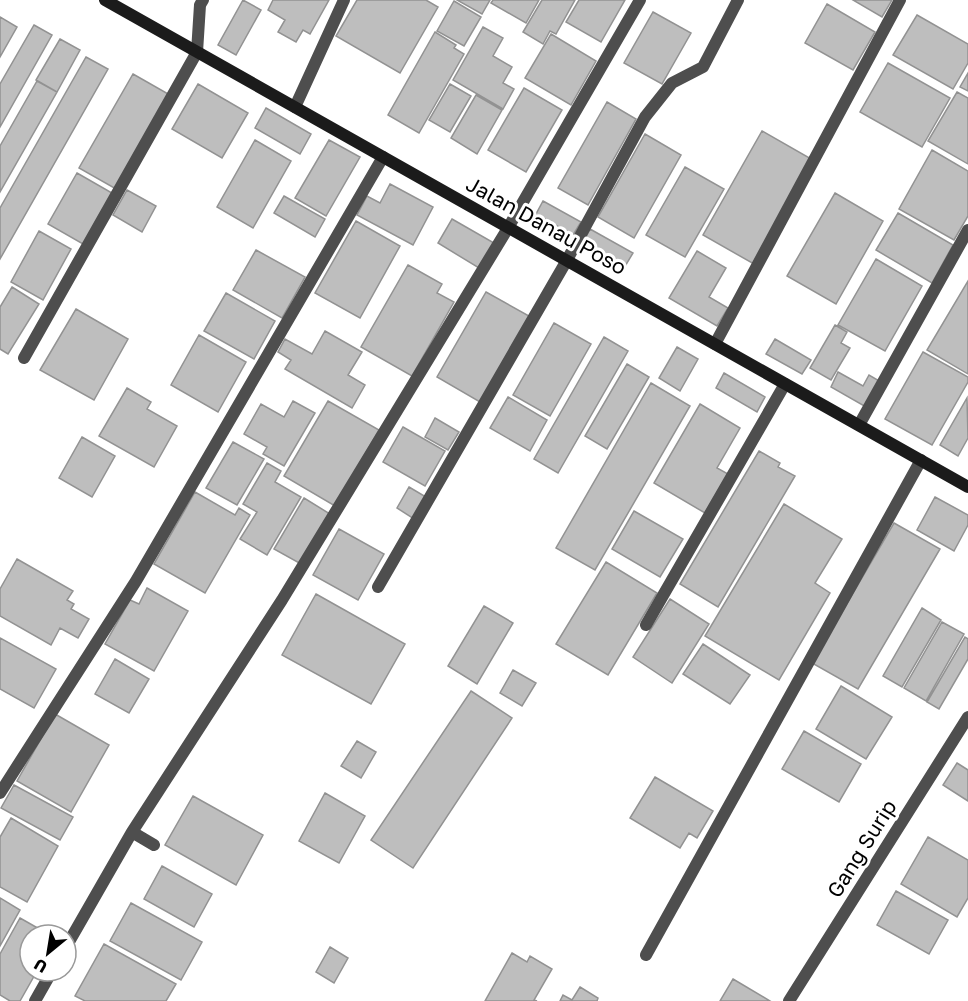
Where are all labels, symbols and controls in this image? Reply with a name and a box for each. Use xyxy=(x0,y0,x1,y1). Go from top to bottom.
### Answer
street label: Jalan Danau Poso xyxy=(462,170,631,280)
street label: Gang Surip xyxy=(821,795,901,902)
north arrow xyxy=(18,923,78,983)
text: U xyxy=(30,954,51,978)

